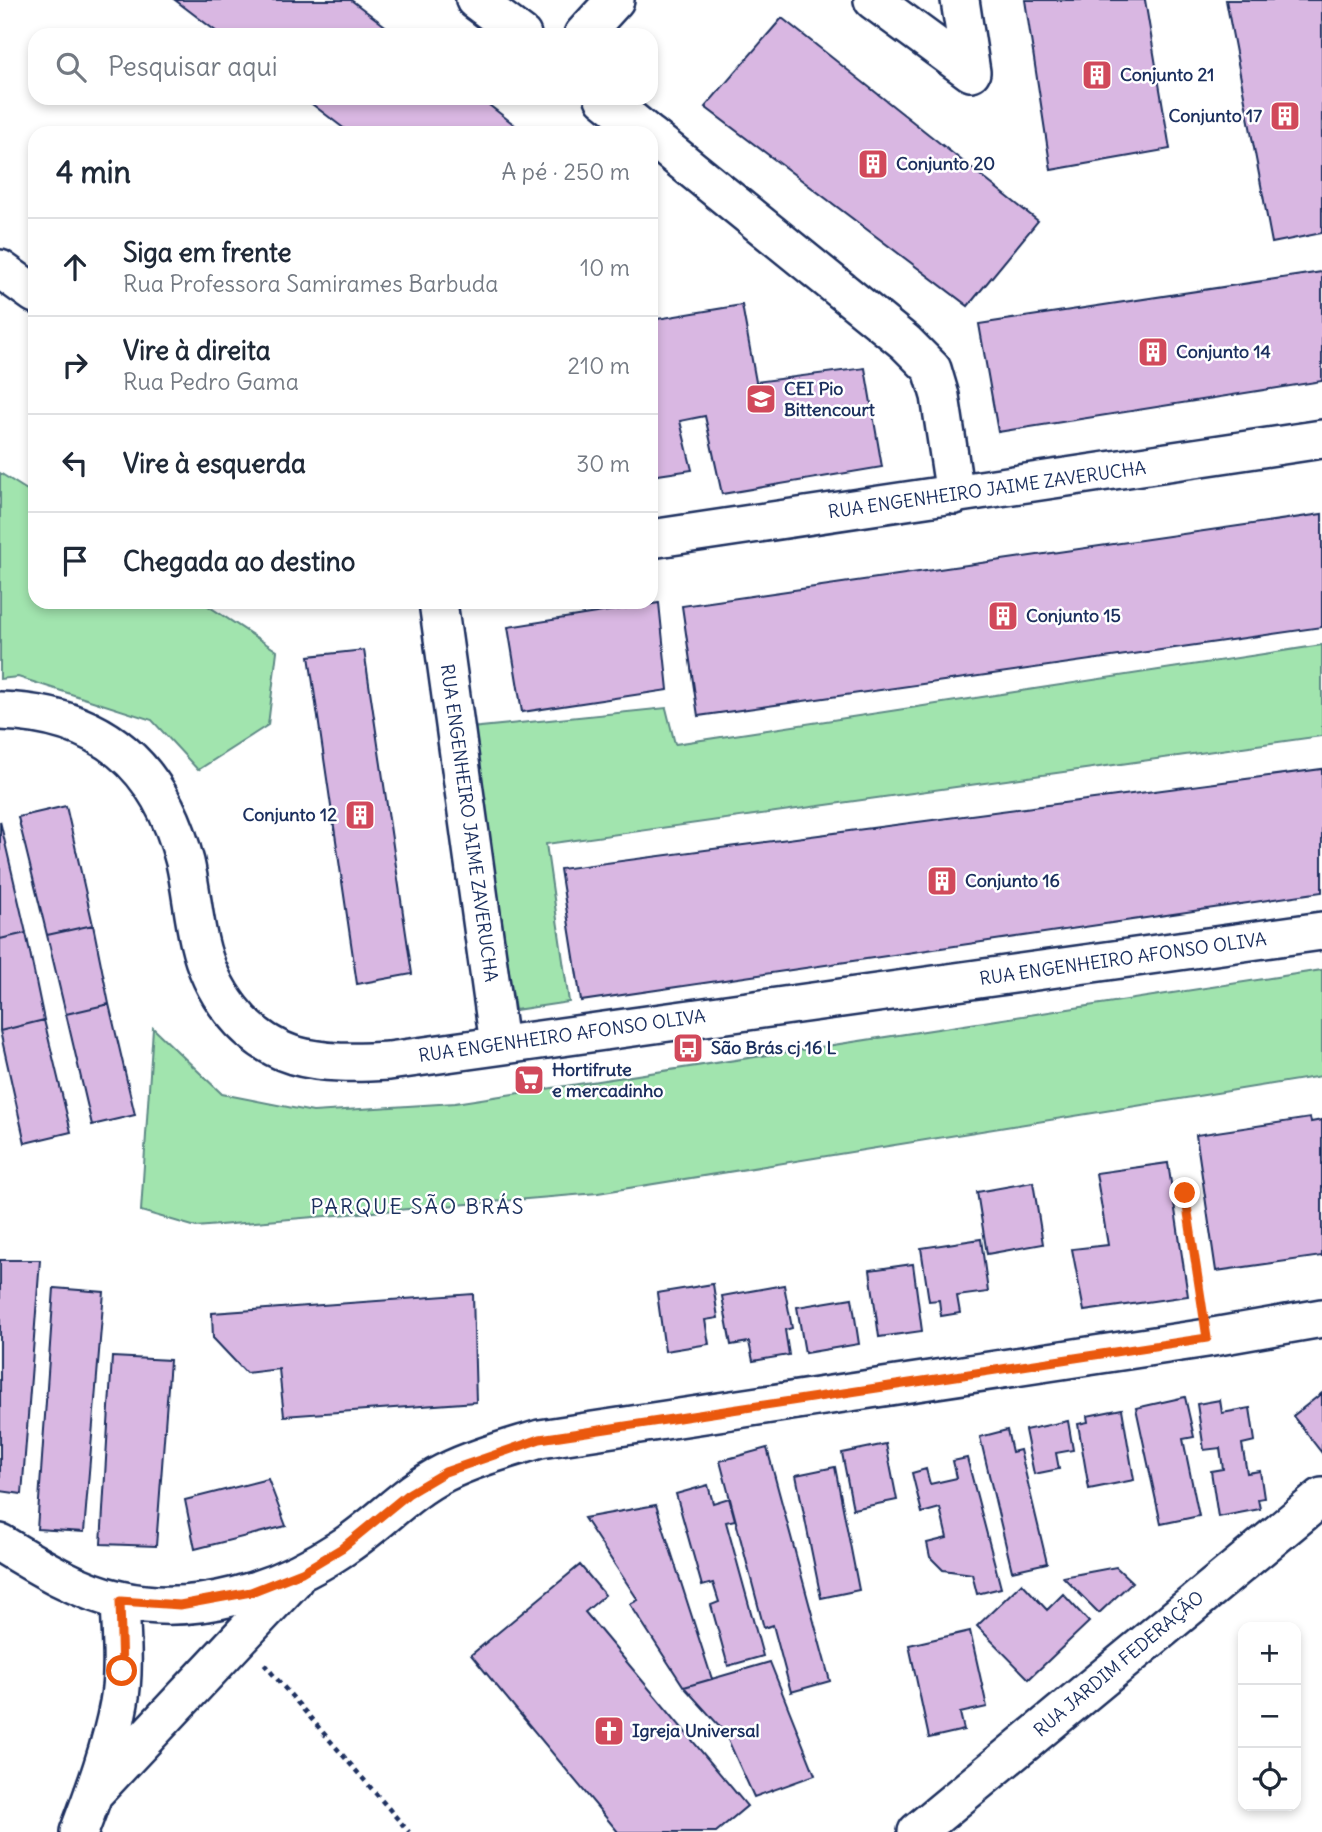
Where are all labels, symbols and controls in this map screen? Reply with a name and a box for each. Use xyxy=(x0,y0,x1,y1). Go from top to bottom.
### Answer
search box xyxy=(28,28,658,105)
icon: search xyxy=(52,48,90,86)
text: Pesquisar aqui xyxy=(108,50,277,83)
building icon: Conjunto 21 xyxy=(1080,58,1114,92)
place label: Conjunto 21 xyxy=(1120,63,1214,86)
building icon: Conjunto 17 xyxy=(1268,99,1302,133)
place label: Conjunto 17 xyxy=(1169,104,1262,127)
building icon: Conjunto 20 xyxy=(856,147,890,181)
place label: Conjunto 20 xyxy=(896,152,995,175)
text: 4 min xyxy=(56,153,131,191)
text: A pé · 250 m xyxy=(502,157,630,186)
text: Siga em frente xyxy=(123,236,291,269)
icon: ahead xyxy=(56,248,94,286)
text: 10 m xyxy=(580,253,630,282)
text: Rua Professora Samirames Barbuda xyxy=(123,269,498,298)
text: Vire à direita xyxy=(123,334,271,367)
building icon: Conjunto 14 xyxy=(1136,335,1170,369)
place label: Conjunto 14 xyxy=(1176,340,1272,363)
icon: right xyxy=(56,346,94,384)
text: 210 m xyxy=(567,351,630,380)
text: Rua Pedro Gama xyxy=(123,367,299,396)
place label: CEI Pio Bittencourt xyxy=(784,377,876,421)
school or university icon: CEI Pio Bittencourt xyxy=(744,382,778,416)
icon: left xyxy=(56,444,94,482)
text: Vire à esquerda xyxy=(123,447,306,480)
text: 30 m xyxy=(576,449,630,478)
street label: RUA ENGENHEIRO JAIME ZAVERUCHA xyxy=(827,456,1147,523)
icon: arrive xyxy=(56,542,94,580)
text: Chegada ao destino xyxy=(123,545,355,578)
building icon: Conjunto 15 xyxy=(986,599,1020,633)
place label: Conjunto 15 xyxy=(1026,604,1121,627)
street label: RUA ENGENHEIRO JAIME ZAVERUCHA xyxy=(436,663,503,983)
building icon: Conjunto 12 xyxy=(343,798,377,832)
place label: Conjunto 12 xyxy=(243,803,337,826)
building icon: Conjunto 16 xyxy=(925,864,959,898)
place label: Conjunto 16 xyxy=(965,869,1060,892)
street label: RUA ENGENHEIRO AFONSO OLIVA xyxy=(978,927,1268,990)
street label: RUA ENGENHEIRO AFONSO OLIVA xyxy=(417,1004,707,1067)
bus stop icon: São Brás cj 16 L xyxy=(671,1031,705,1065)
place label: São Brás cj 16 L xyxy=(711,1036,837,1059)
place label: Hortifrute e mercadinho xyxy=(552,1058,663,1102)
supermarket icon: Hortifrute e mercadinho xyxy=(512,1063,546,1097)
route end xyxy=(1169,1177,1200,1208)
district label: PARQUE SÃO BRÁS xyxy=(311,1193,525,1220)
street label: RUA JARDIM FEDERAÇÃO xyxy=(1029,1586,1208,1742)
map controls xyxy=(1238,1622,1301,1811)
button: + xyxy=(1238,1622,1301,1685)
route start xyxy=(106,1655,137,1686)
button: − xyxy=(1238,1685,1301,1748)
church icon: Igreja Universal xyxy=(592,1714,626,1748)
place label: Igreja Universal xyxy=(632,1719,760,1742)
button: locate xyxy=(1238,1748,1301,1811)

